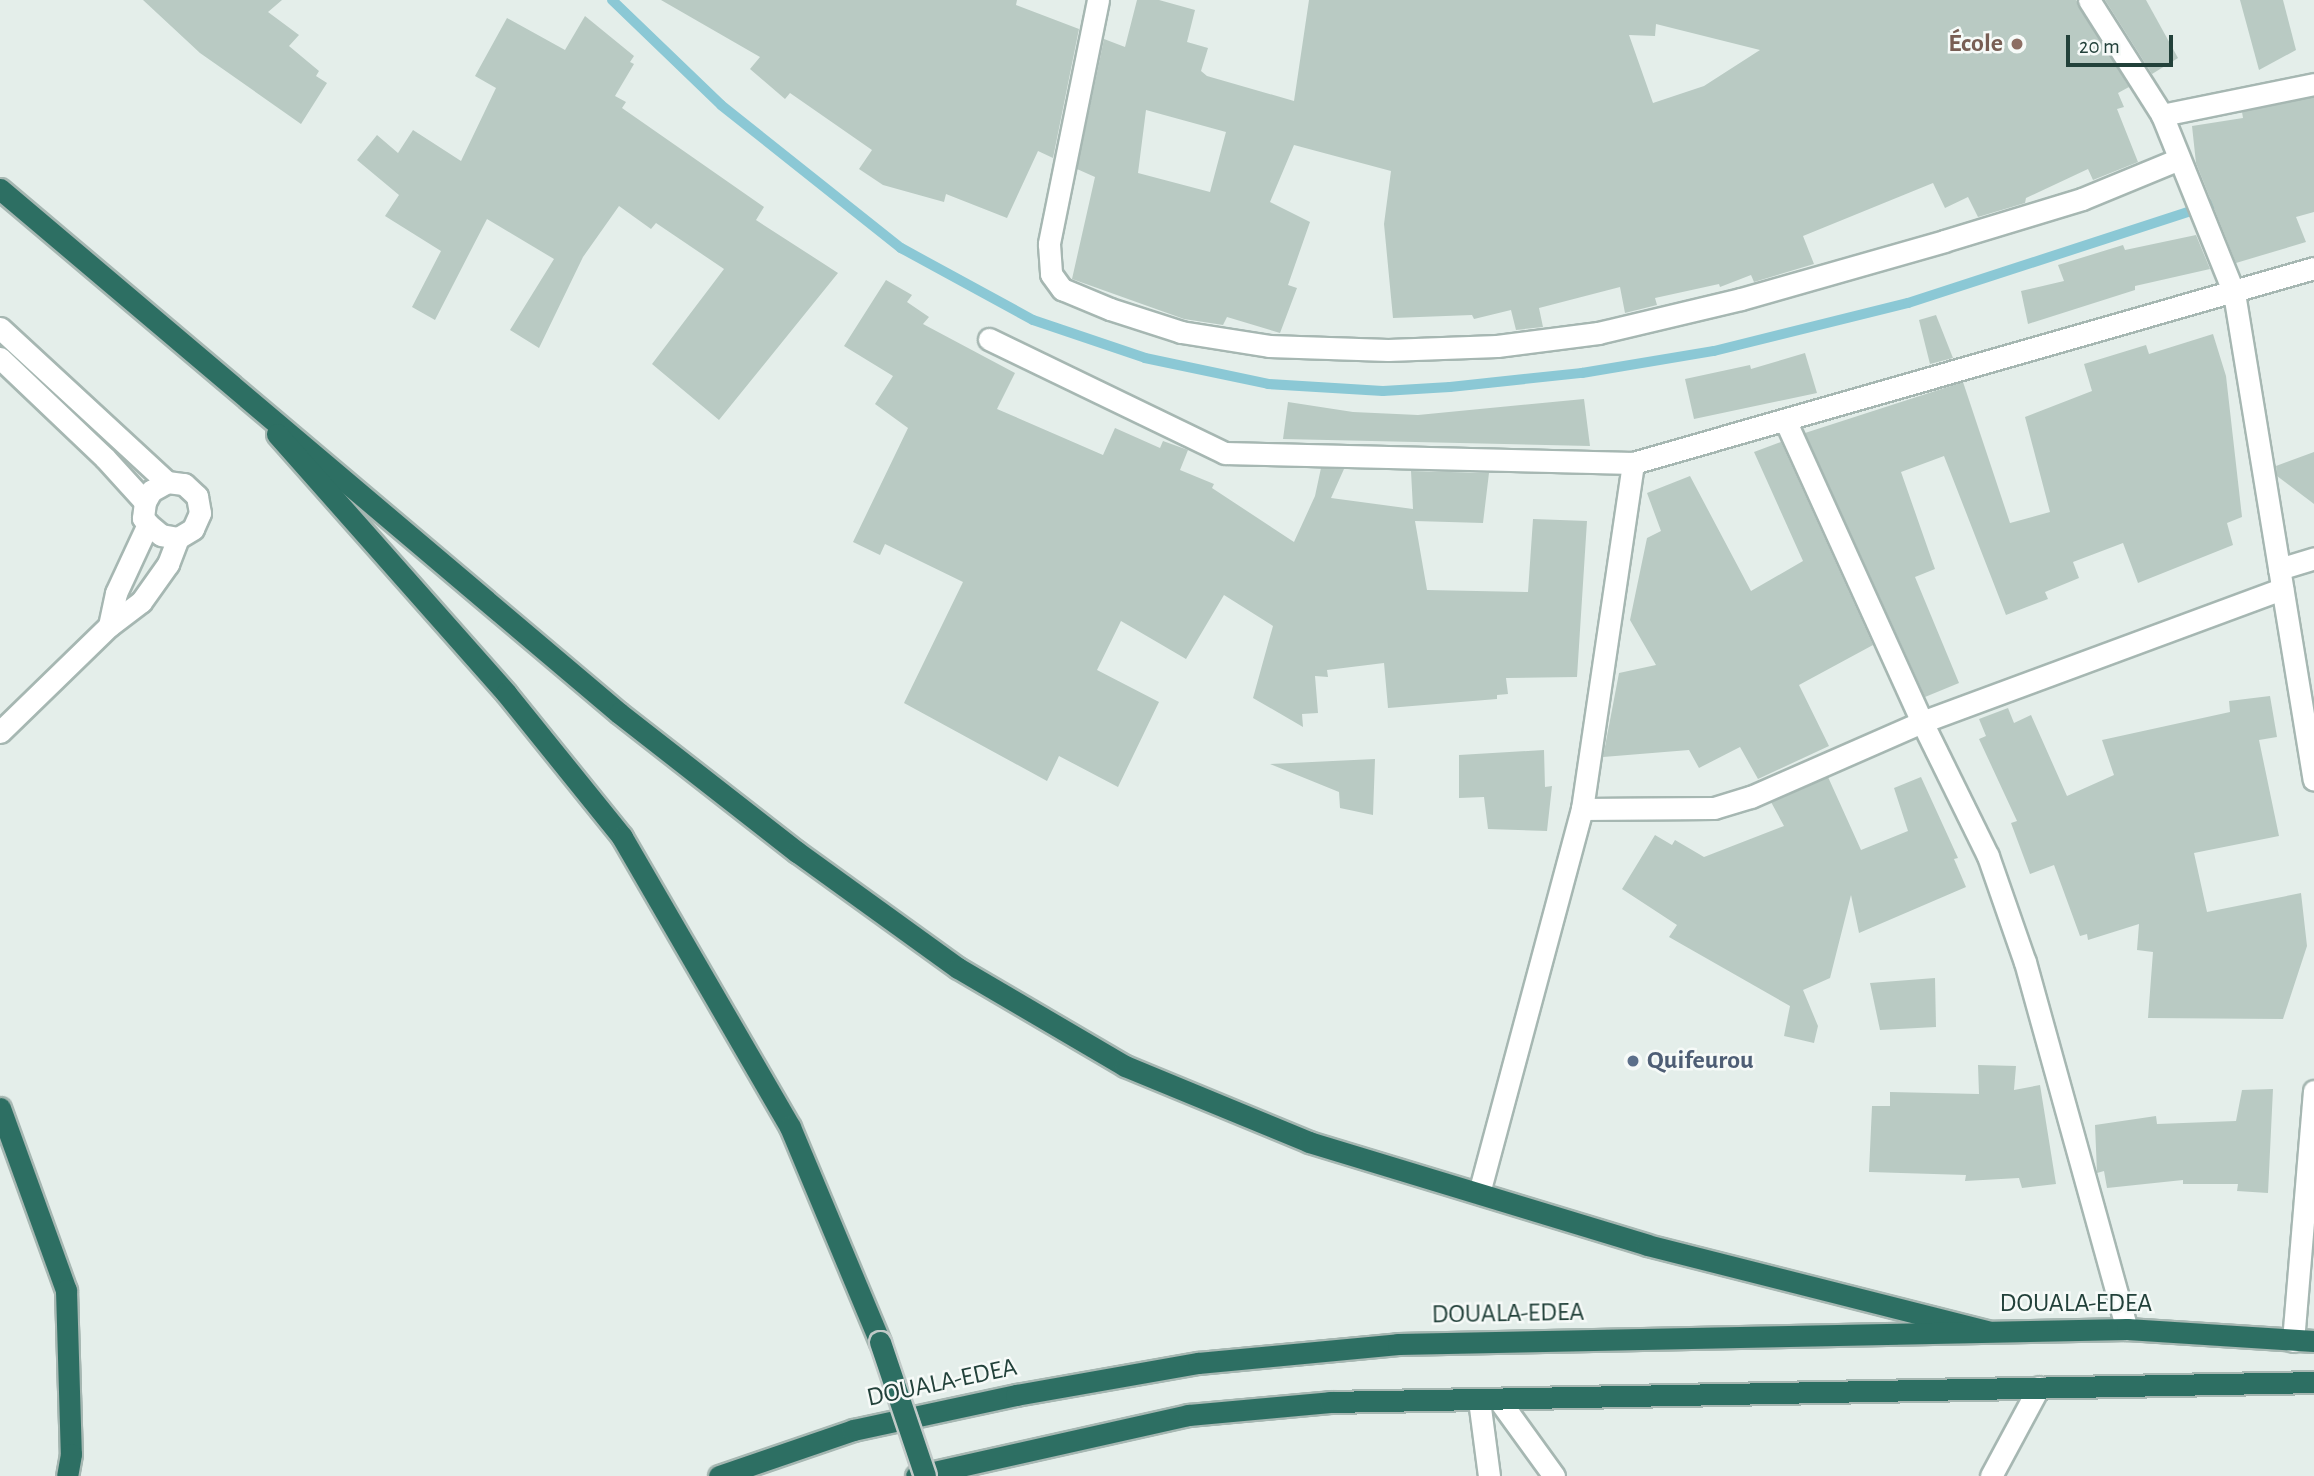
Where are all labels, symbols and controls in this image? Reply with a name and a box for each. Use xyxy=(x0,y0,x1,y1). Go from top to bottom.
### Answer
scale bar xyxy=(2069,21,2176,65)
place label: École xyxy=(1948,28,2003,60)
marker: École xyxy=(2009,36,2025,52)
text: 20 m xyxy=(2079,36,2120,57)
place label: Quifeurou xyxy=(1647,1045,1754,1077)
marker: Quifeurou xyxy=(1625,1053,1641,1069)
street label: DOUALA-EDEA xyxy=(2000,1288,2152,1320)
street label: DOUALA-EDEA xyxy=(1431,1297,1585,1331)
street label: DOUALA-EDEA xyxy=(864,1352,1020,1414)

